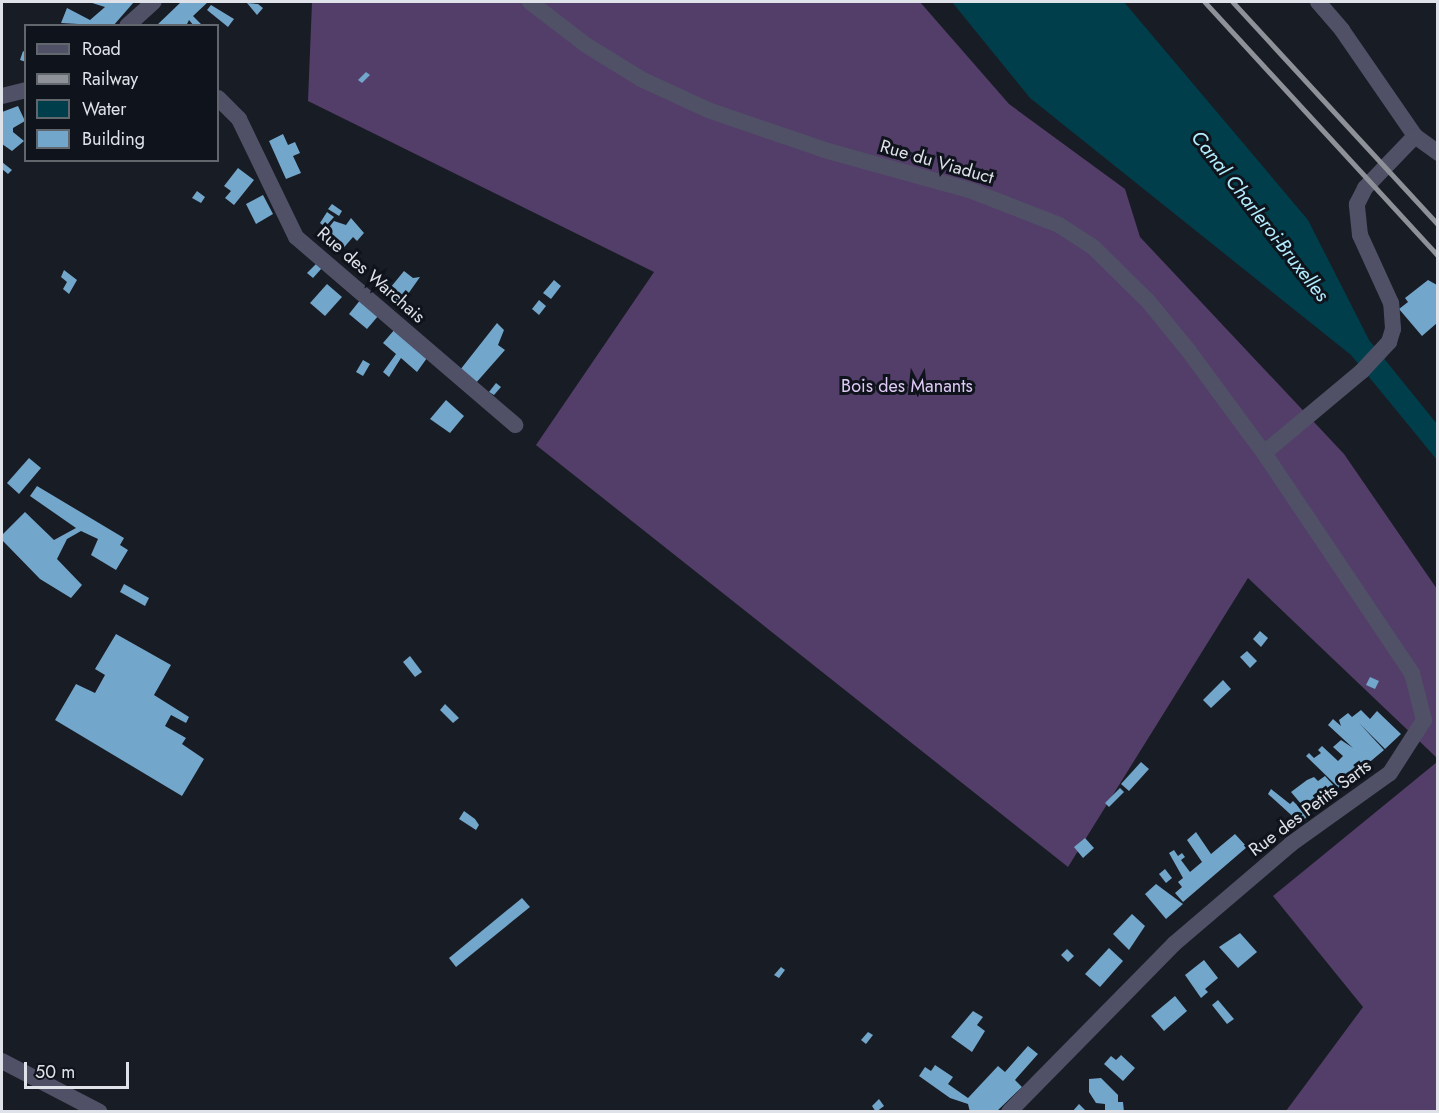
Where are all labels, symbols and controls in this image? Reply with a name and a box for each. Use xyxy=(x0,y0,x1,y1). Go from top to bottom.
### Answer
legend xyxy=(24,24,219,162)
text: Road xyxy=(82,36,121,62)
text: Railway xyxy=(82,66,138,92)
text: Water xyxy=(82,96,126,122)
text: Building xyxy=(82,126,145,152)
water label: Canal Charleroi-Bruxelles xyxy=(1186,126,1334,306)
street label: Rue du Viaduct xyxy=(878,135,996,189)
street label: Rue des Warchais xyxy=(313,222,429,328)
park label: Bois des Manants xyxy=(841,375,973,397)
street label: Rue des Petits Sarts xyxy=(1245,755,1375,861)
scale bar xyxy=(27,1050,132,1088)
text: 50 m xyxy=(35,1059,75,1085)

